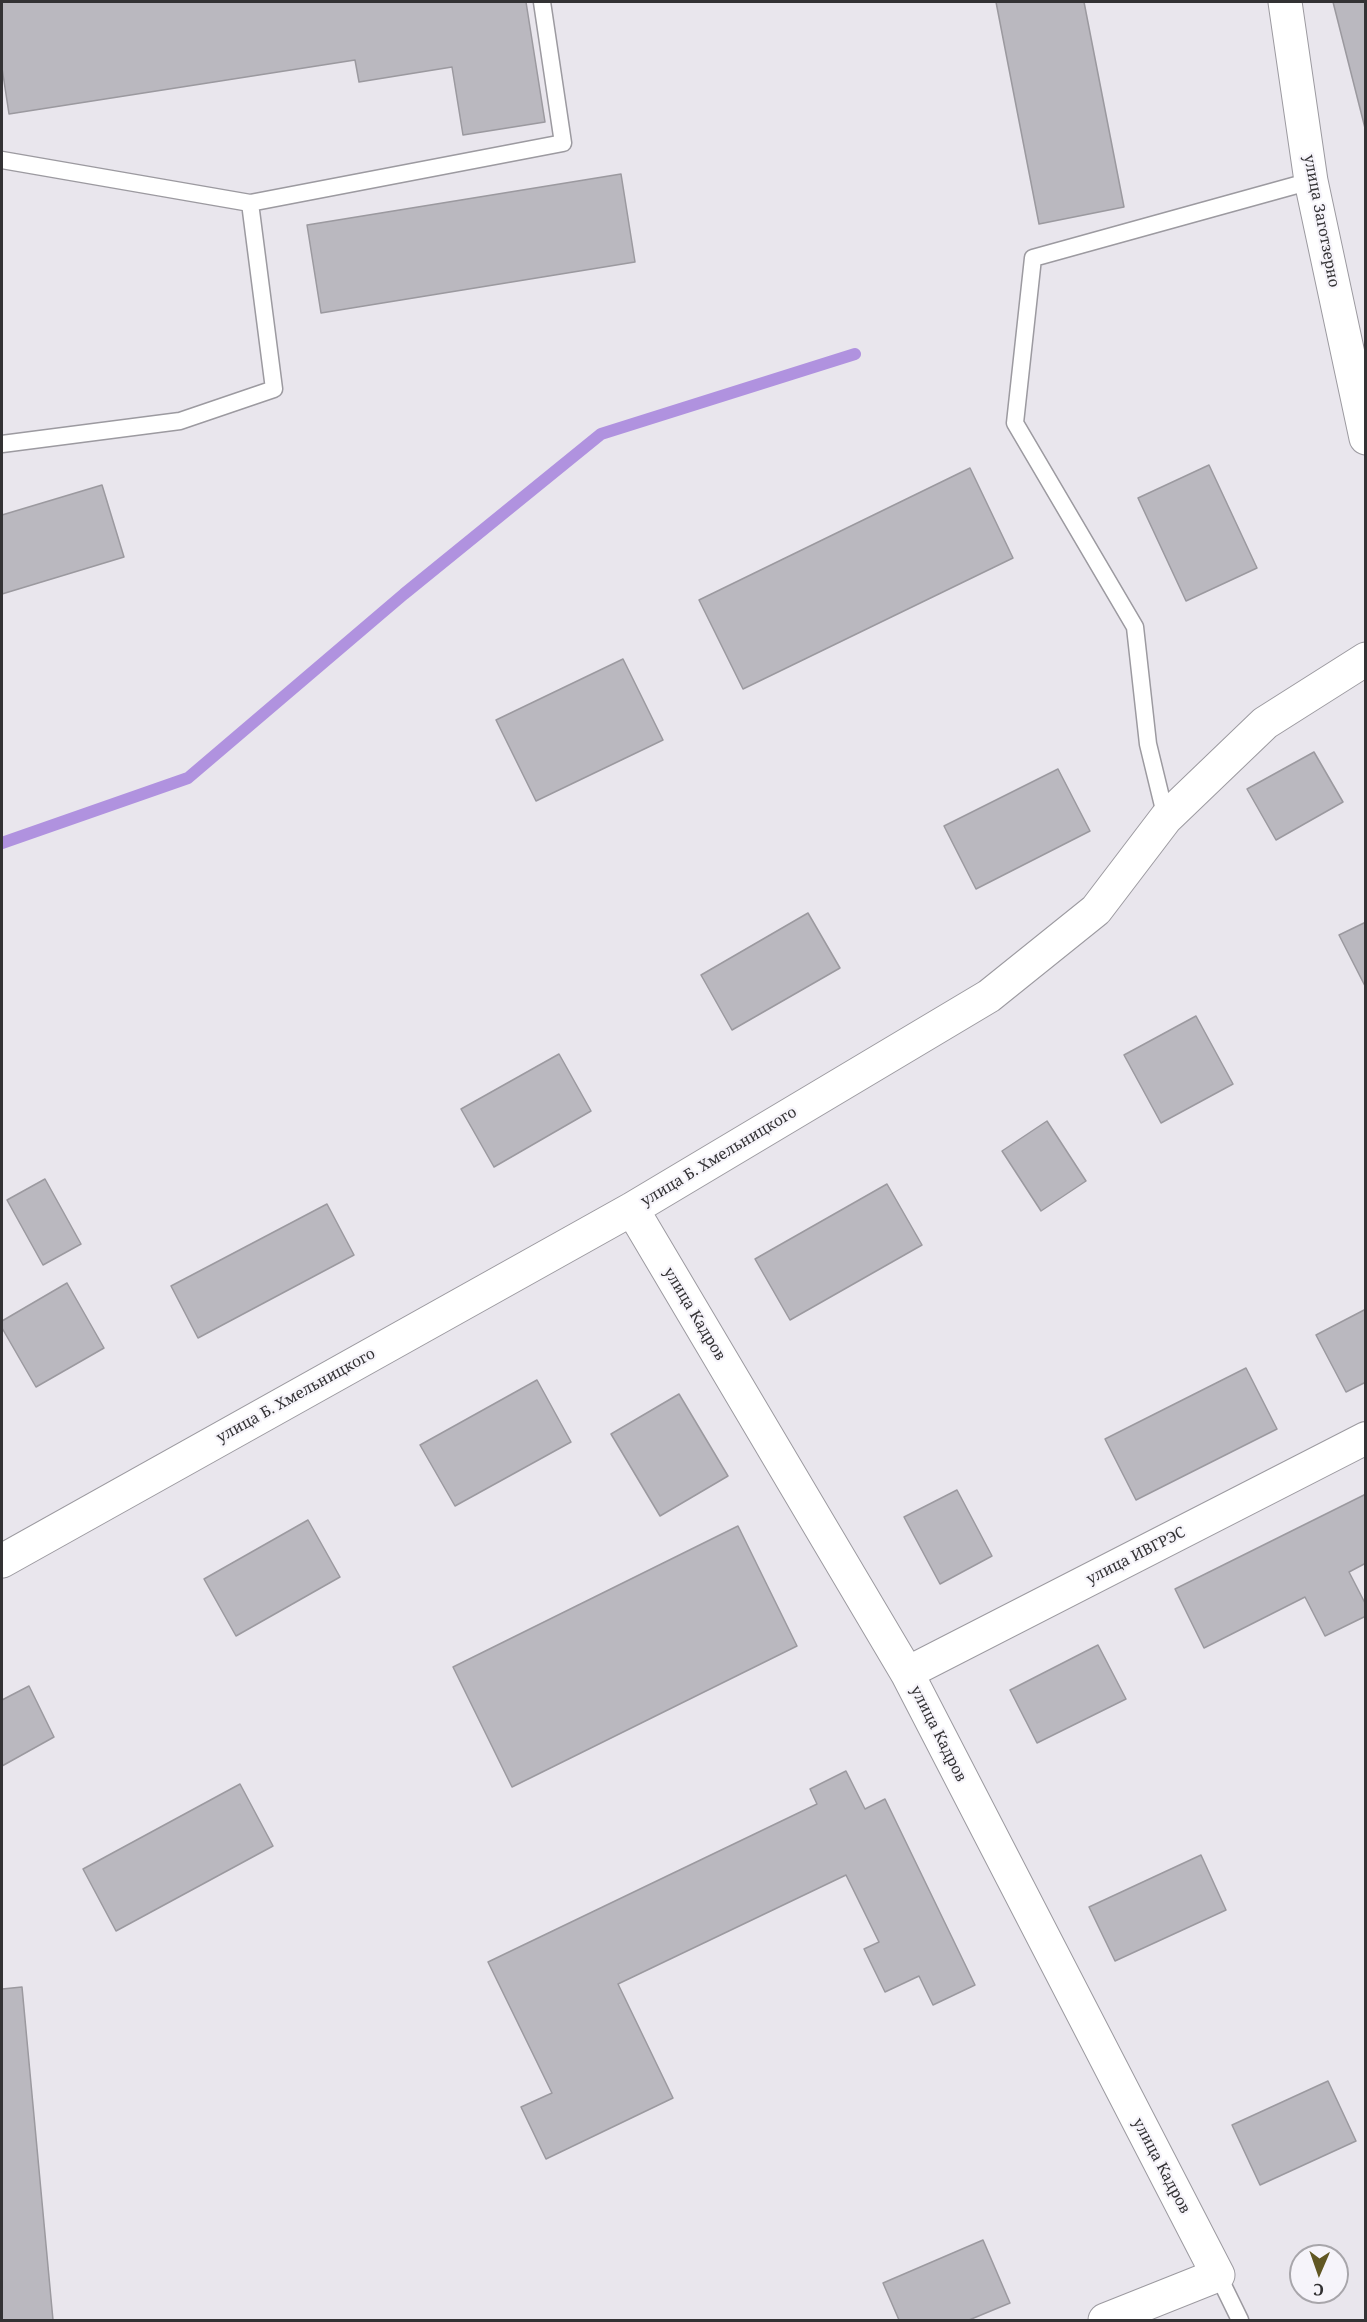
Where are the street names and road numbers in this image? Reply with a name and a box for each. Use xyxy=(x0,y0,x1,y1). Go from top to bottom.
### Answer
street label: улица Заготзерно xyxy=(1299,153,1343,289)
street label: улица Б. Хмельницкого xyxy=(638,1103,800,1211)
street label: улица Кадров xyxy=(659,1264,729,1364)
street label: улица Б. Хмельницкого xyxy=(214,1345,378,1447)
street label: улица ИВГРЭС xyxy=(1084,1523,1188,1589)
street label: улица Кадров xyxy=(906,1683,970,1785)
street label: улица Кадров xyxy=(1128,2115,1194,2217)

